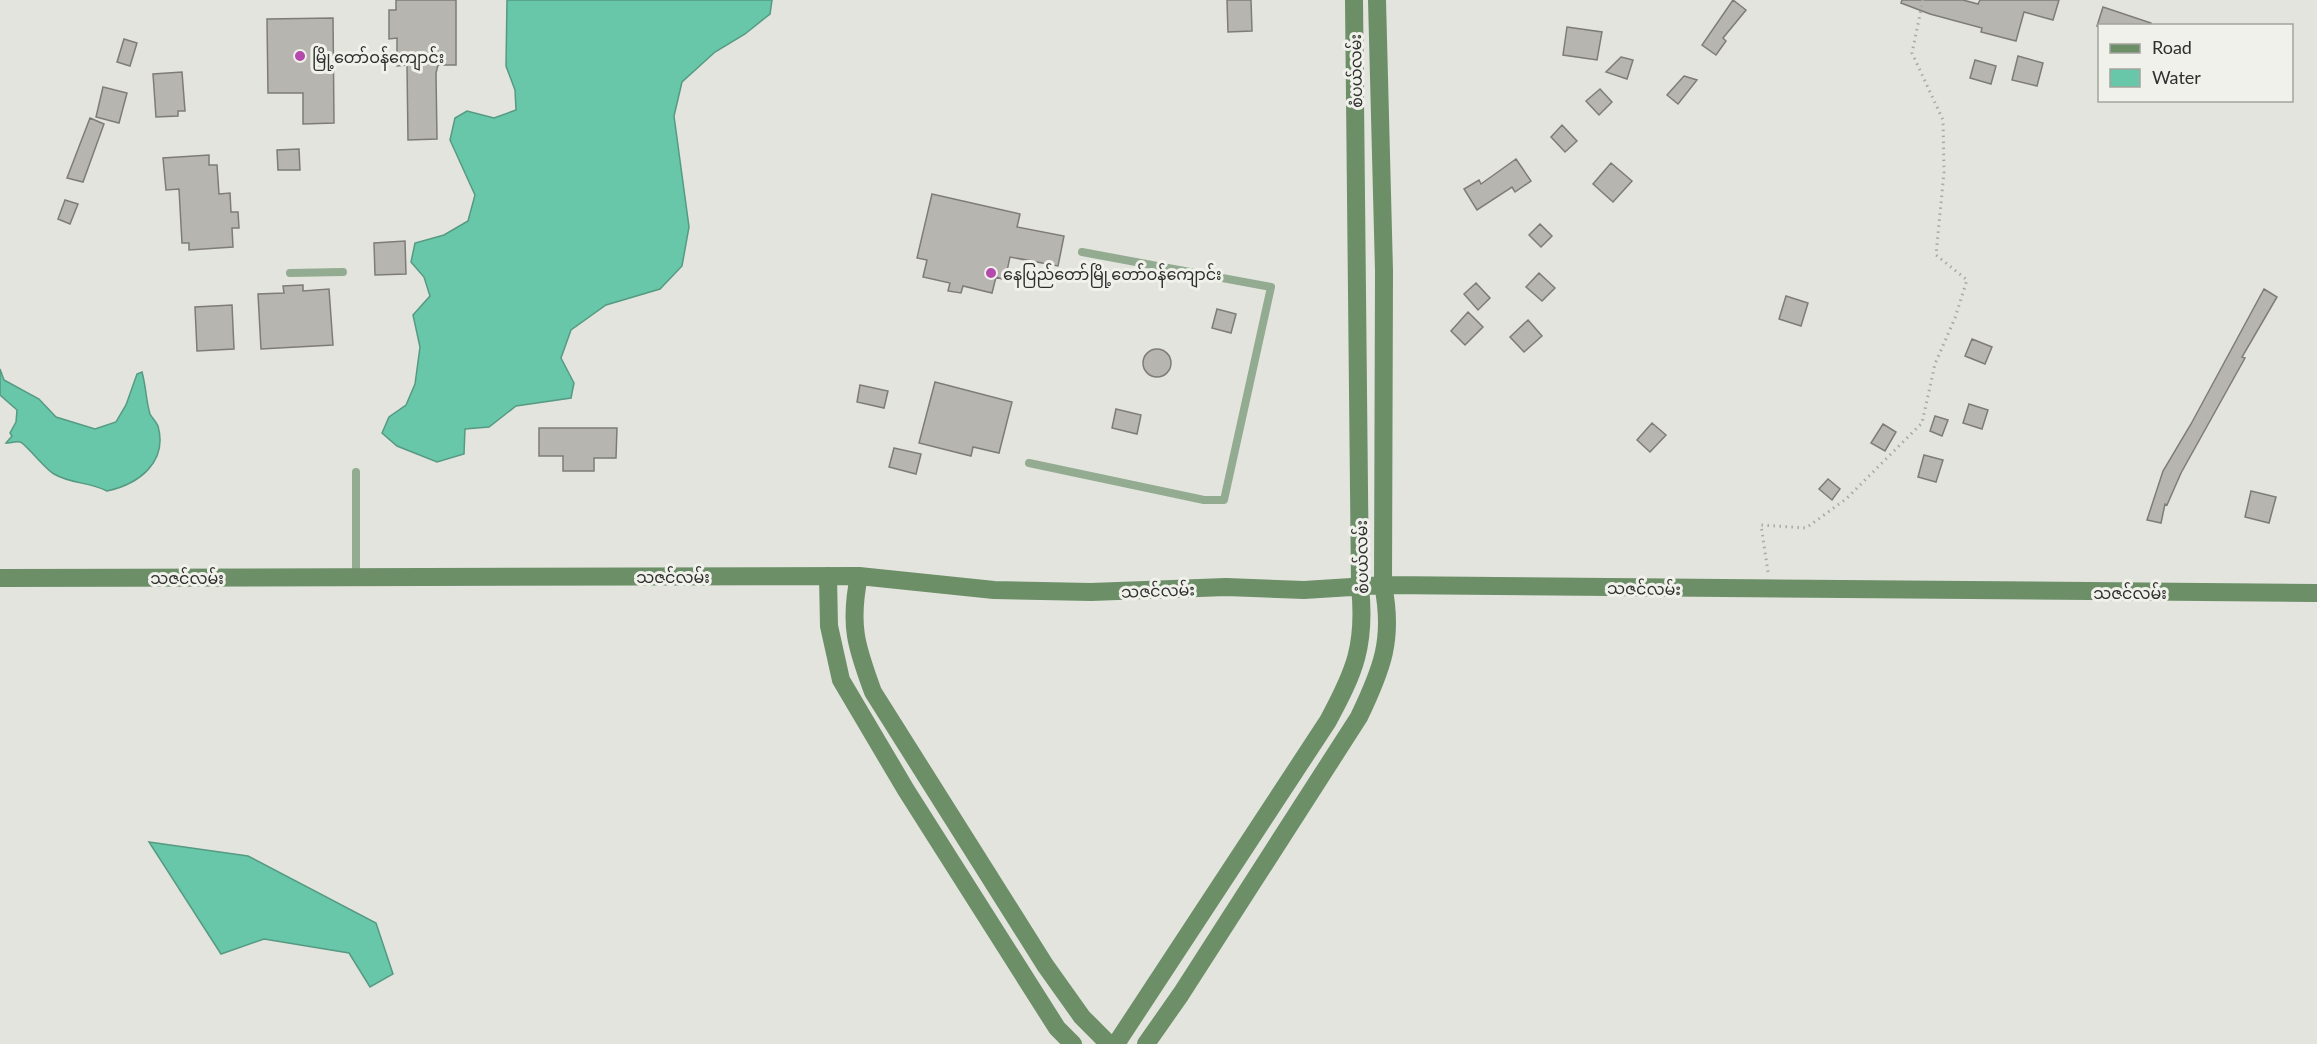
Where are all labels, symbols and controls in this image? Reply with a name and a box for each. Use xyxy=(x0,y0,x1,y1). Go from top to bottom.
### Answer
legend xyxy=(2098,24,2293,102)
street label: စံပယ်လမ်း xyxy=(1344,34,1365,108)
text: Road xyxy=(2152,36,2192,58)
place label: မြို့တော်ဝန်ကျောင်း xyxy=(312,46,444,71)
marker: မြို့တော်ဝန်ကျောင်း xyxy=(293,49,307,63)
text: Water xyxy=(2152,66,2201,88)
place label: နေပြည်တော်မြို့တော်ဝန်ကျောင်း xyxy=(1003,263,1222,288)
marker: နေပြည်တော်မြို့တော်ဝန်ကျောင်း xyxy=(984,266,998,280)
street label: စံပယ်လမ်း xyxy=(1350,520,1371,594)
street label: သဇင်လမ်း xyxy=(636,566,710,586)
street label: သဇင်လမ်း xyxy=(150,567,224,587)
street label: သဇင်လမ်း xyxy=(1607,577,1681,598)
street label: သဇင်လမ်း xyxy=(1121,578,1195,601)
street label: သဇင်လမ်း xyxy=(2093,582,2167,602)

